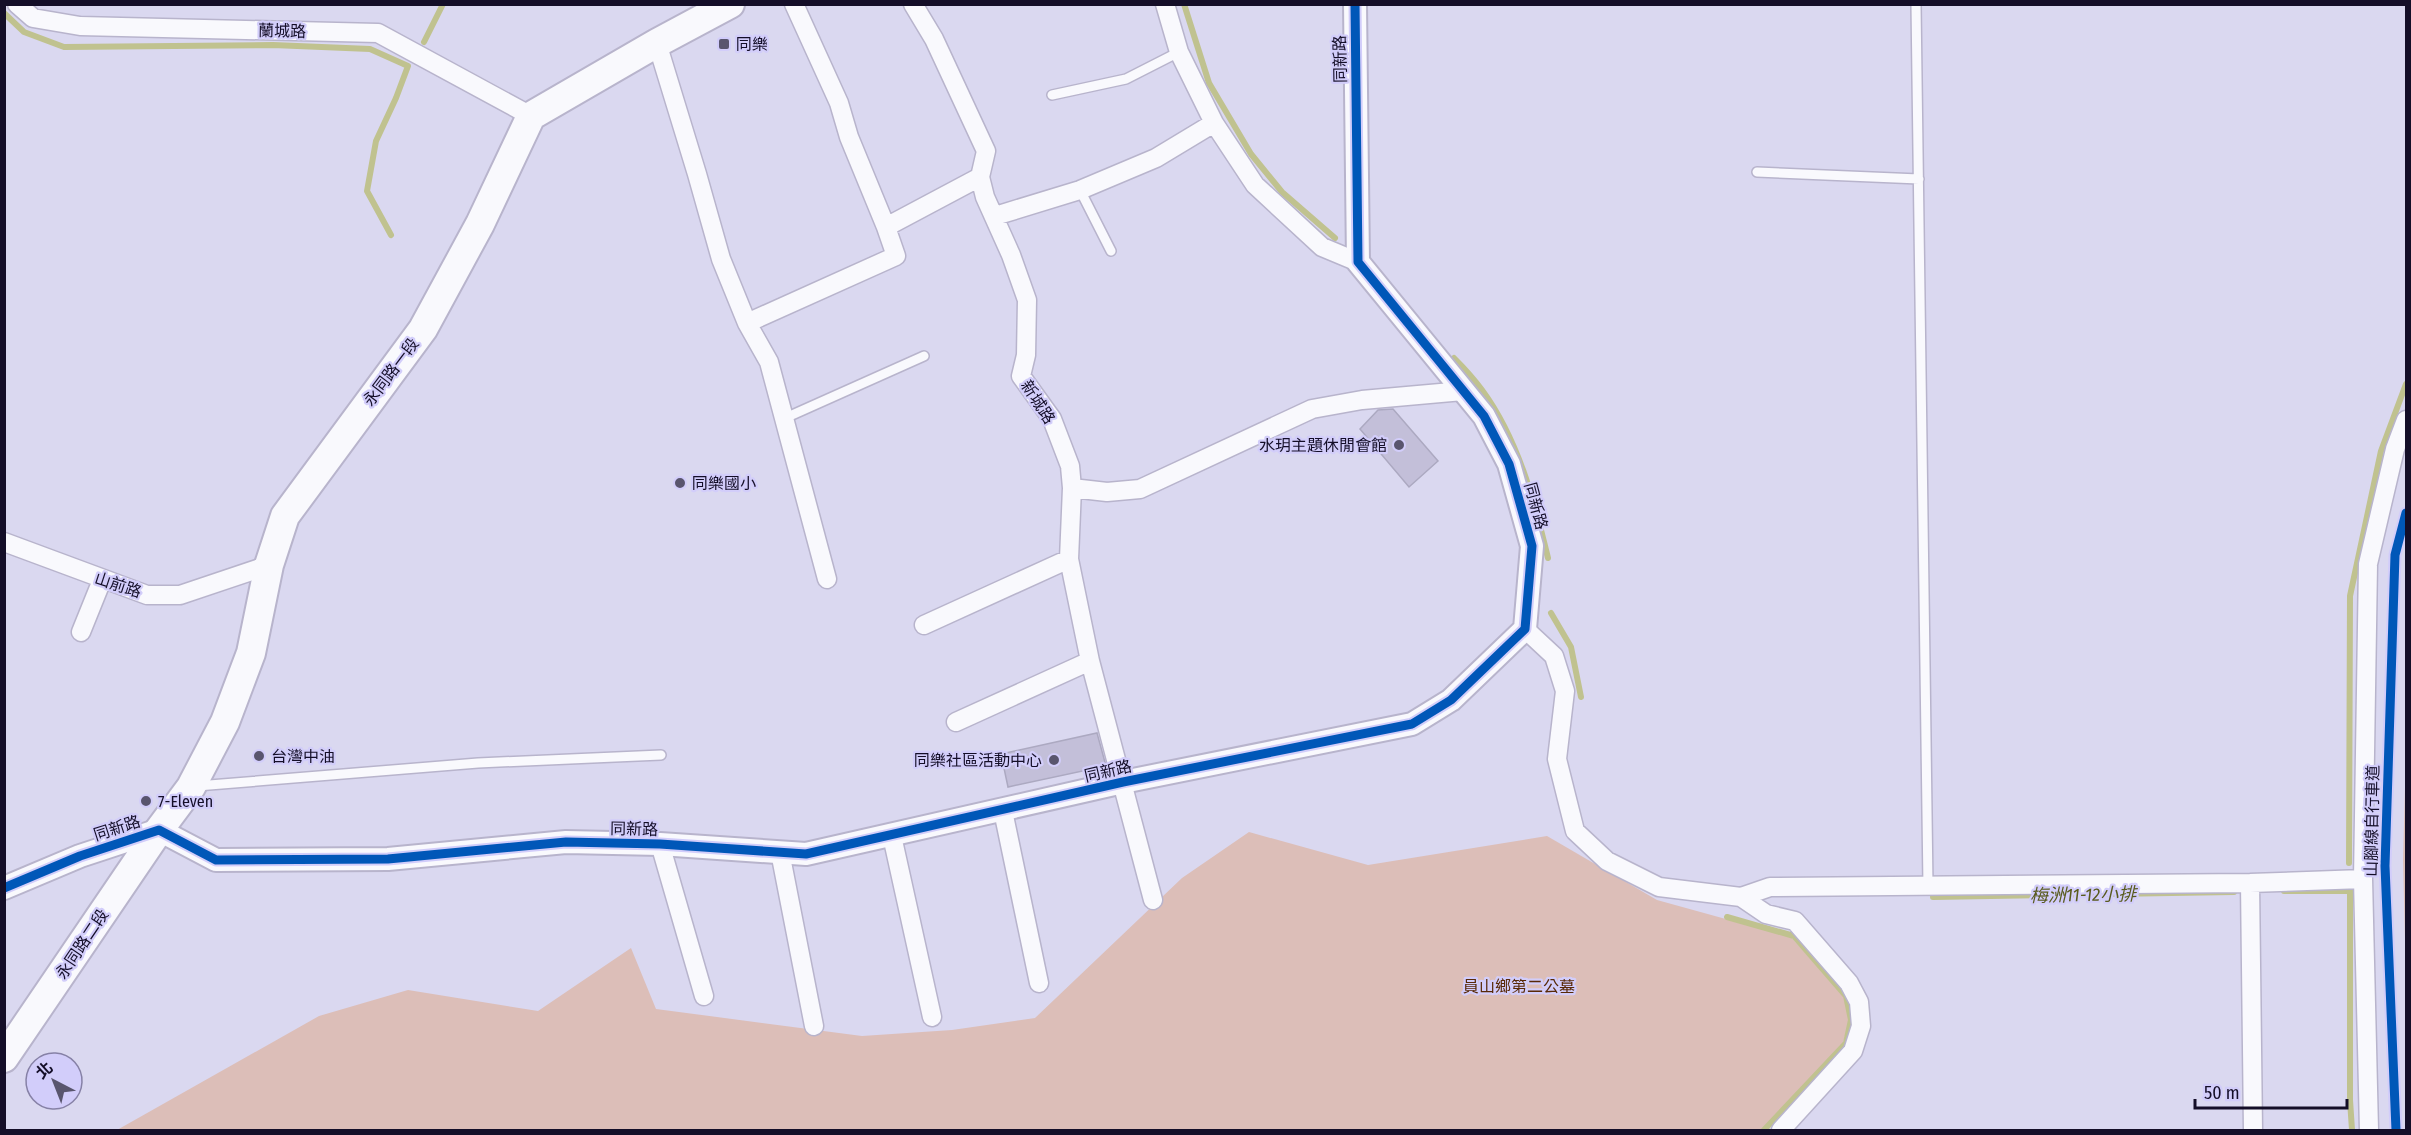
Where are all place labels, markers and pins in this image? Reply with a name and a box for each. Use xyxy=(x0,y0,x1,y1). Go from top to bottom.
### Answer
place label: 同樂 xyxy=(736,35,768,54)
marker: 同樂 xyxy=(717,37,731,51)
place label: 水玥主題休閒會館 xyxy=(1259,436,1387,455)
marker: 水玥主題休閒會館 xyxy=(1392,438,1406,452)
place label: 同樂國小 xyxy=(692,474,756,493)
marker: 同樂國小 xyxy=(673,476,687,490)
place label: 台灣中油 xyxy=(271,747,335,766)
marker: 台灣中油 xyxy=(252,749,266,763)
place label: 同樂社區活動中心 xyxy=(914,751,1042,770)
marker: 同樂社區活動中心 xyxy=(1047,753,1061,767)
place label: 7-Eleven xyxy=(158,792,213,811)
marker: 7-Eleven xyxy=(139,794,153,808)

